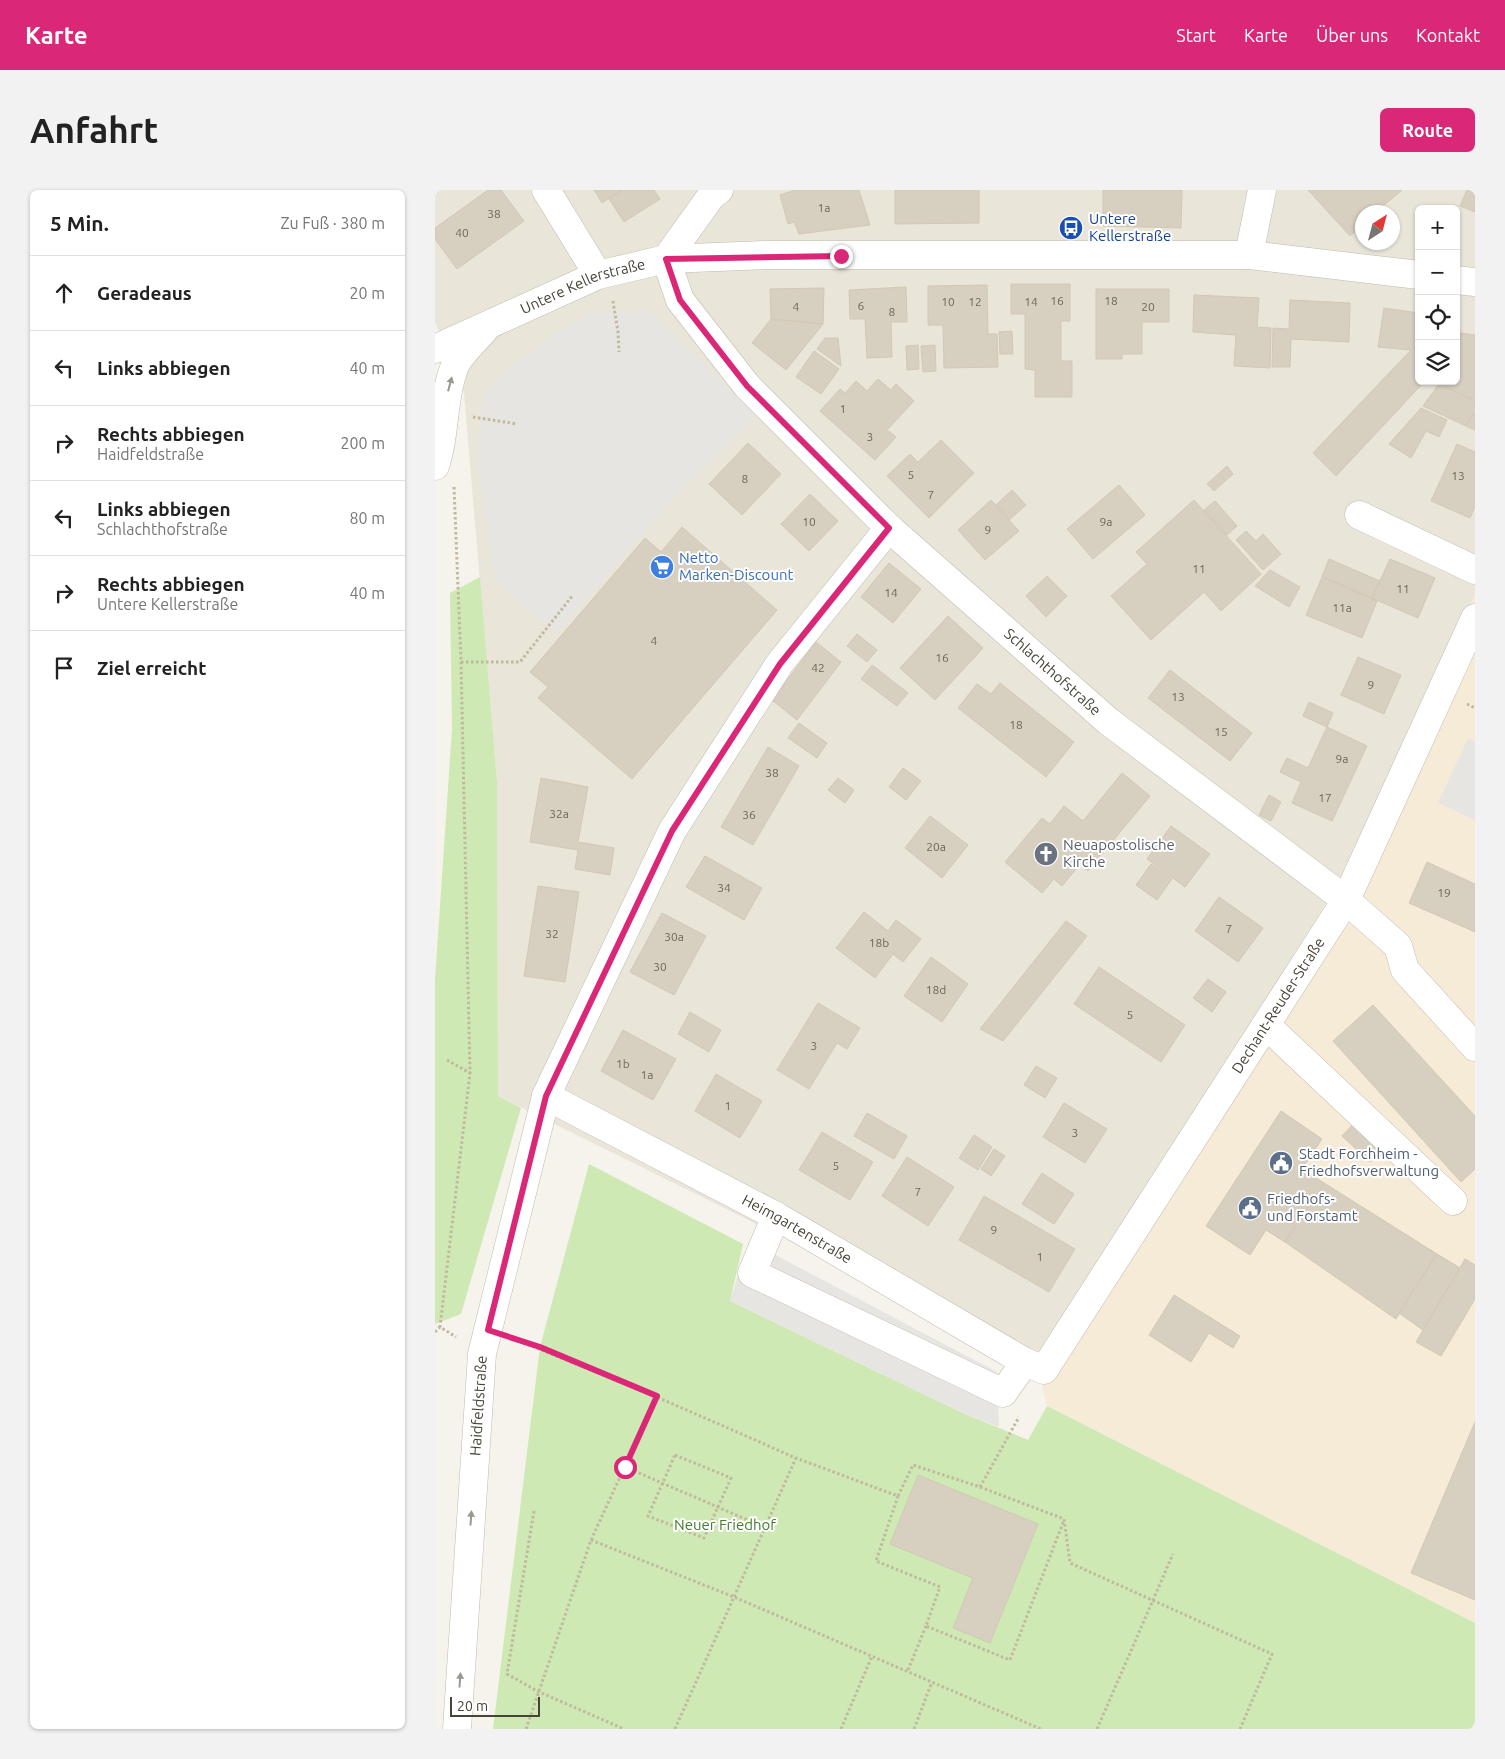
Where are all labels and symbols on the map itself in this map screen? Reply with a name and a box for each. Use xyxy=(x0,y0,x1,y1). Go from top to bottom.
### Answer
house number: 1a xyxy=(818,201,830,214)
north arrow xyxy=(1355,205,1400,250)
house number: 38 xyxy=(487,207,501,220)
place label: Untere Kellerstraße xyxy=(1089,210,1171,244)
bus stop icon: Untere Kellerstraße xyxy=(1058,215,1084,241)
house number: 40 xyxy=(455,226,469,239)
route end xyxy=(830,245,853,268)
street label: Untere Kellerstraße xyxy=(518,255,647,317)
house number: 16 xyxy=(1050,294,1064,307)
house number: 18 xyxy=(1104,294,1118,307)
house number: 10 xyxy=(941,295,955,308)
house number: 12 xyxy=(968,295,982,308)
house number: 14 xyxy=(1024,295,1038,308)
house number: 6 xyxy=(858,299,865,312)
house number: 4 xyxy=(793,300,800,313)
house number: 20 xyxy=(1141,300,1155,313)
house number: 8 xyxy=(889,305,896,318)
one-way arrow xyxy=(446,377,454,392)
house number: 1 xyxy=(840,402,846,415)
house number: 3 xyxy=(867,430,873,443)
house number: 5 xyxy=(908,468,914,481)
house number: 13 xyxy=(1451,469,1465,482)
house number: 8 xyxy=(742,472,749,485)
house number: 7 xyxy=(928,488,934,501)
house number: 10 xyxy=(802,515,816,528)
house number: 9a xyxy=(1100,515,1112,528)
house number: 9 xyxy=(985,523,991,536)
place label: Netto Marken-Discount xyxy=(679,549,794,583)
supermarket icon: Netto Marken-Discount xyxy=(649,554,675,580)
house number: 11 xyxy=(1192,562,1206,575)
house number: 11 xyxy=(1396,582,1410,595)
house number: 14 xyxy=(884,586,898,599)
house number: 11a xyxy=(1332,601,1352,614)
street label: Schlachthofstraße xyxy=(1001,625,1104,719)
house number: 4 xyxy=(651,634,658,647)
house number: 16 xyxy=(935,651,949,664)
house number: 42 xyxy=(811,661,825,674)
house number: 9 xyxy=(1368,678,1374,691)
house number: 13 xyxy=(1171,690,1185,703)
house number: 18 xyxy=(1009,718,1023,731)
house number: 15 xyxy=(1214,725,1228,738)
house number: 9a xyxy=(1336,752,1348,765)
house number: 38 xyxy=(765,766,779,779)
house number: 17 xyxy=(1318,791,1332,804)
house number: 32a xyxy=(549,807,569,820)
house number: 36 xyxy=(742,808,756,821)
place label: Neuapostolische Kirche xyxy=(1063,836,1175,870)
house number: 20a xyxy=(926,840,946,853)
church icon: Neuapostolische Kirche xyxy=(1033,841,1059,867)
house number: 34 xyxy=(717,881,731,894)
house number: 19 xyxy=(1437,886,1451,899)
house number: 7 xyxy=(1226,922,1232,935)
house number: 32 xyxy=(545,927,559,940)
house number: 30a xyxy=(664,930,684,943)
street label: Dechant-Reuder-Straße xyxy=(1228,934,1328,1076)
house number: 18b xyxy=(869,936,889,949)
house number: 30 xyxy=(653,960,667,973)
house number: 18d xyxy=(926,983,946,996)
house number: 5 xyxy=(1127,1008,1133,1021)
house number: 3 xyxy=(811,1039,817,1052)
house number: 1b xyxy=(616,1057,630,1070)
house number: 1a xyxy=(641,1068,653,1081)
house number: 1 xyxy=(725,1099,731,1112)
house number: 3 xyxy=(1072,1126,1078,1139)
place label: Stadt Forchheim - Friedhofsverwaltung xyxy=(1299,1145,1439,1179)
public building icon: Stadt Forchheim - Friedhofsverwaltung xyxy=(1268,1150,1294,1176)
house number: 5 xyxy=(833,1159,839,1172)
house number: 7 xyxy=(915,1185,921,1198)
place label: Friedhofs- und Forstamt xyxy=(1267,1190,1358,1224)
street label: Heimgartenstraße xyxy=(739,1191,855,1267)
public building icon: Friedhofs- und Forstamt xyxy=(1237,1195,1263,1221)
house number: 9 xyxy=(991,1223,997,1236)
house number: 1 xyxy=(1037,1250,1043,1263)
street label: Haidfeldstraße xyxy=(466,1355,490,1456)
route start xyxy=(614,1456,637,1479)
one-way arrow xyxy=(467,1510,475,1526)
park label: Neuer Friedhof xyxy=(674,1516,776,1533)
one-way arrow xyxy=(456,1672,464,1688)
scale bar xyxy=(450,1694,540,1717)

